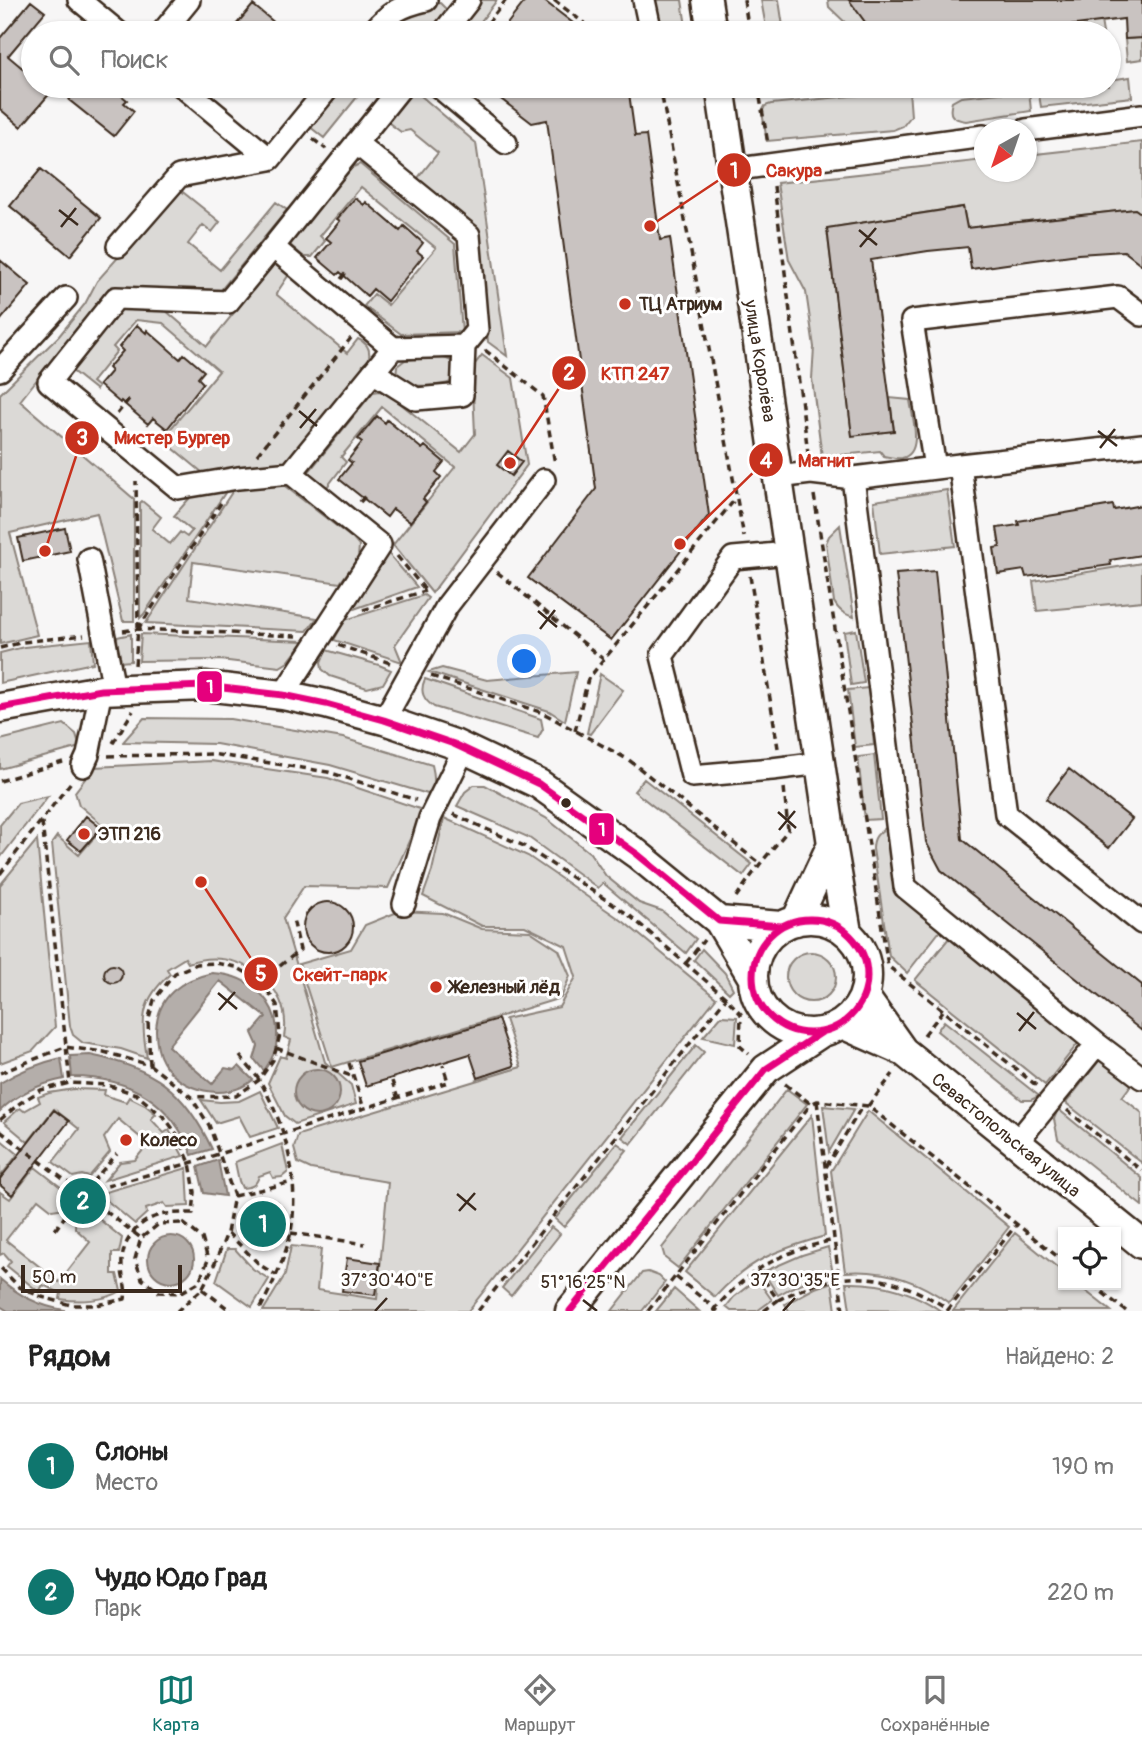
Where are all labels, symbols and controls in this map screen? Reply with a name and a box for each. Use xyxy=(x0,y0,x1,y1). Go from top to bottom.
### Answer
search box xyxy=(21,21,1121,98)
icon: search xyxy=(45,41,83,79)
text: Поиск xyxy=(101,44,169,76)
north arrow xyxy=(974,119,1037,182)
callout: Сакура xyxy=(717,150,836,190)
text: 1 xyxy=(730,158,738,185)
text: Сакура xyxy=(766,159,822,183)
place label: ТЦ Атриум xyxy=(638,293,723,316)
marker: ТЦ Атриум xyxy=(617,296,633,312)
street label: улица Королёва xyxy=(738,297,781,424)
callout: КТП 247 xyxy=(551,353,683,393)
text: 2 xyxy=(563,360,575,387)
text: КТП 247 xyxy=(601,362,670,386)
callout: Мистер Бургер xyxy=(64,418,244,458)
text: 3 xyxy=(76,425,88,452)
text: Мистер Бургер xyxy=(114,426,230,450)
callout: Магнит xyxy=(749,440,868,480)
text: 4 xyxy=(760,448,773,475)
text: Магнит xyxy=(798,449,855,473)
your location xyxy=(507,644,541,678)
line badge: 1 xyxy=(196,670,223,703)
text: 1 xyxy=(206,675,214,699)
unlabelled marker xyxy=(559,796,573,810)
line badge: 1 xyxy=(588,812,615,846)
text: 1 xyxy=(598,818,606,842)
place label: ЭТП 216 xyxy=(98,823,161,846)
marker: ЭТП 216 xyxy=(76,826,92,842)
callout: Скейт-парк xyxy=(244,954,402,994)
text: 5 xyxy=(255,961,267,988)
text: Скейт-парк xyxy=(293,963,388,987)
place label: Железный лёд xyxy=(447,976,560,999)
marker: Железный лёд xyxy=(428,979,444,995)
street label: Севастопольская улица xyxy=(926,1068,1085,1203)
place label: Колесо xyxy=(140,1129,198,1152)
marker: Колесо xyxy=(118,1132,134,1148)
pin: 2 xyxy=(60,1175,106,1227)
pin: 1 xyxy=(240,1198,286,1250)
map controls xyxy=(1058,1227,1121,1290)
button: locate xyxy=(1058,1227,1121,1290)
scale bar xyxy=(21,1262,182,1294)
text: 50 m xyxy=(32,1265,76,1289)
text: 37°30'40"E xyxy=(341,1269,433,1292)
text: 37°30'35"E xyxy=(750,1269,840,1292)
text: 51°16'25"N xyxy=(540,1271,626,1294)
text: Рядом xyxy=(28,1338,111,1375)
text: Найдено: 2 xyxy=(1005,1342,1114,1371)
text: Слоны xyxy=(95,1436,168,1468)
text: 1 xyxy=(47,1452,56,1481)
text: 190 m xyxy=(1052,1452,1114,1481)
text: Место xyxy=(95,1468,158,1497)
text: Чудо Юдо Град xyxy=(95,1562,267,1594)
text: 2 xyxy=(45,1578,57,1607)
text: 220 m xyxy=(1047,1578,1114,1607)
text: Парк xyxy=(95,1594,142,1623)
tab: Карта xyxy=(152,1671,199,1737)
tab: Маршрут xyxy=(504,1671,576,1737)
tab: Сохранённые xyxy=(880,1671,990,1737)

